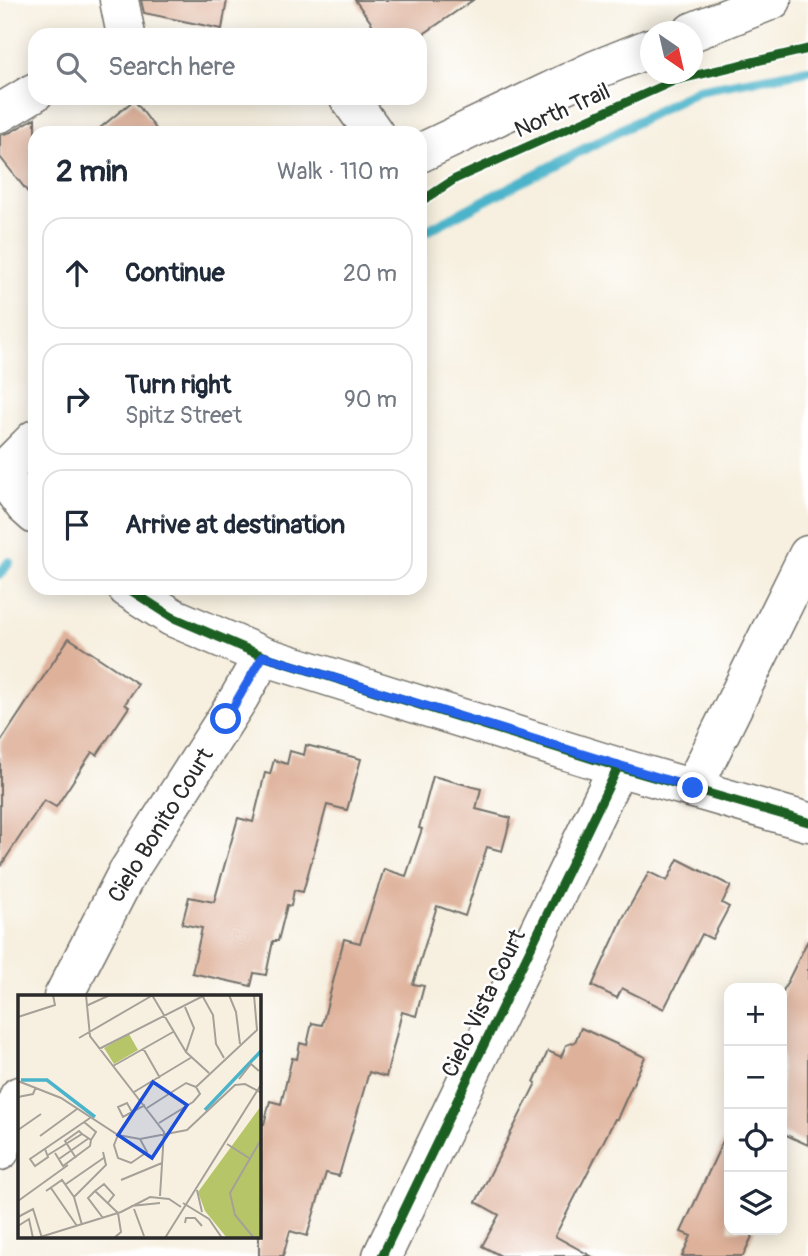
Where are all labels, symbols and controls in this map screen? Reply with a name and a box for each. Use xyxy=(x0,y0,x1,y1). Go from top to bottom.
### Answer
north arrow xyxy=(640,21,703,84)
search box xyxy=(28,28,427,105)
icon: search xyxy=(52,48,90,86)
text: Search here xyxy=(108,51,235,83)
street label: North Trail xyxy=(510,77,615,144)
text: 2 min xyxy=(56,153,128,190)
text: Walk · 110 m xyxy=(277,157,399,186)
icon: ahead xyxy=(58,254,96,292)
text: Continue xyxy=(125,257,225,289)
text: 20 m xyxy=(343,259,397,288)
text: Turn right xyxy=(125,369,231,401)
icon: right xyxy=(58,380,96,418)
text: 90 m xyxy=(344,385,397,414)
text: Spitz Street xyxy=(125,401,242,430)
icon: arrive xyxy=(58,506,96,544)
text: Arrive at destination xyxy=(125,509,345,541)
route start xyxy=(210,703,241,734)
street label: Cielo Bonito Court xyxy=(101,742,220,908)
route end xyxy=(677,772,708,803)
street label: Cielo Vista Court xyxy=(435,924,532,1082)
map controls xyxy=(724,983,787,1235)
button: + xyxy=(724,983,787,1046)
inset map xyxy=(18,995,261,1238)
button: − xyxy=(724,1046,787,1109)
button: locate xyxy=(724,1109,787,1172)
button: layers xyxy=(724,1172,787,1235)

